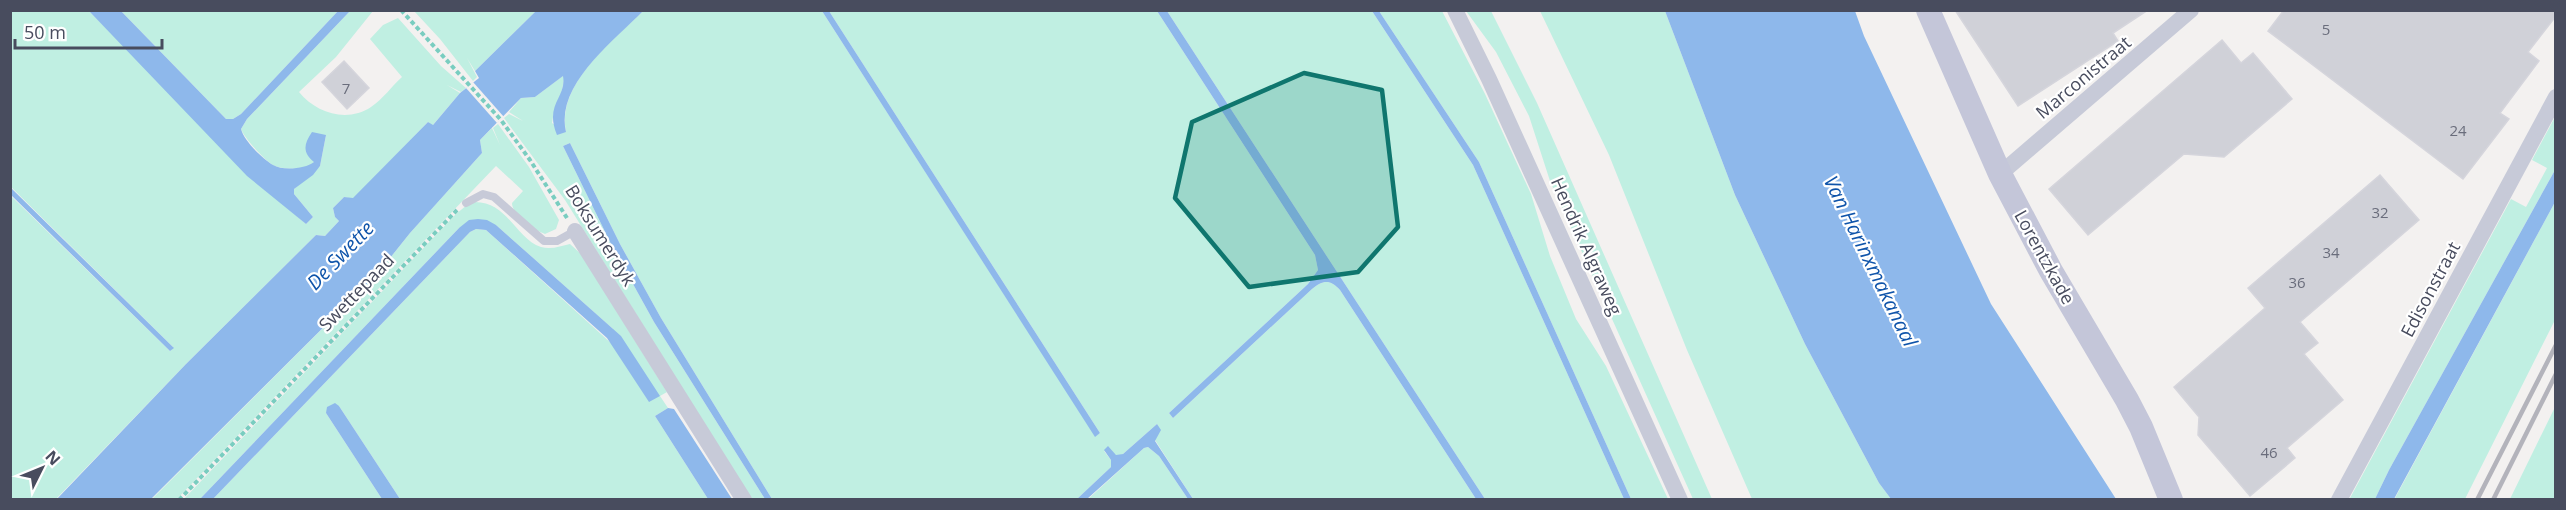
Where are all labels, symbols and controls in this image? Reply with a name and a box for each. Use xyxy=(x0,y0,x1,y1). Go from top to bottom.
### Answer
scale bar xyxy=(15,12,162,50)
house number: 5 xyxy=(2322,19,2330,39)
text: 50 m xyxy=(24,20,66,44)
street label: Marconistraat xyxy=(2030,30,2136,124)
house number: 7 xyxy=(342,78,350,98)
house number: 24 xyxy=(2449,120,2467,140)
water label: Van Harinxmakanaal xyxy=(1818,171,1925,352)
street label: Hendrik Algraweg xyxy=(1546,173,1628,319)
street label: Boksumerdyk xyxy=(560,180,642,291)
house number: 32 xyxy=(2371,202,2389,222)
street label: Lorentzkade xyxy=(2009,206,2081,308)
water label: De Swette xyxy=(300,215,380,295)
street label: Edisonstraat xyxy=(2395,237,2465,341)
house number: 34 xyxy=(2322,242,2340,262)
street label: Swettepaad xyxy=(313,248,399,336)
house number: 36 xyxy=(2288,272,2306,292)
north arrow xyxy=(12,438,72,498)
house number: 46 xyxy=(2260,442,2278,462)
text: N xyxy=(40,446,65,470)

